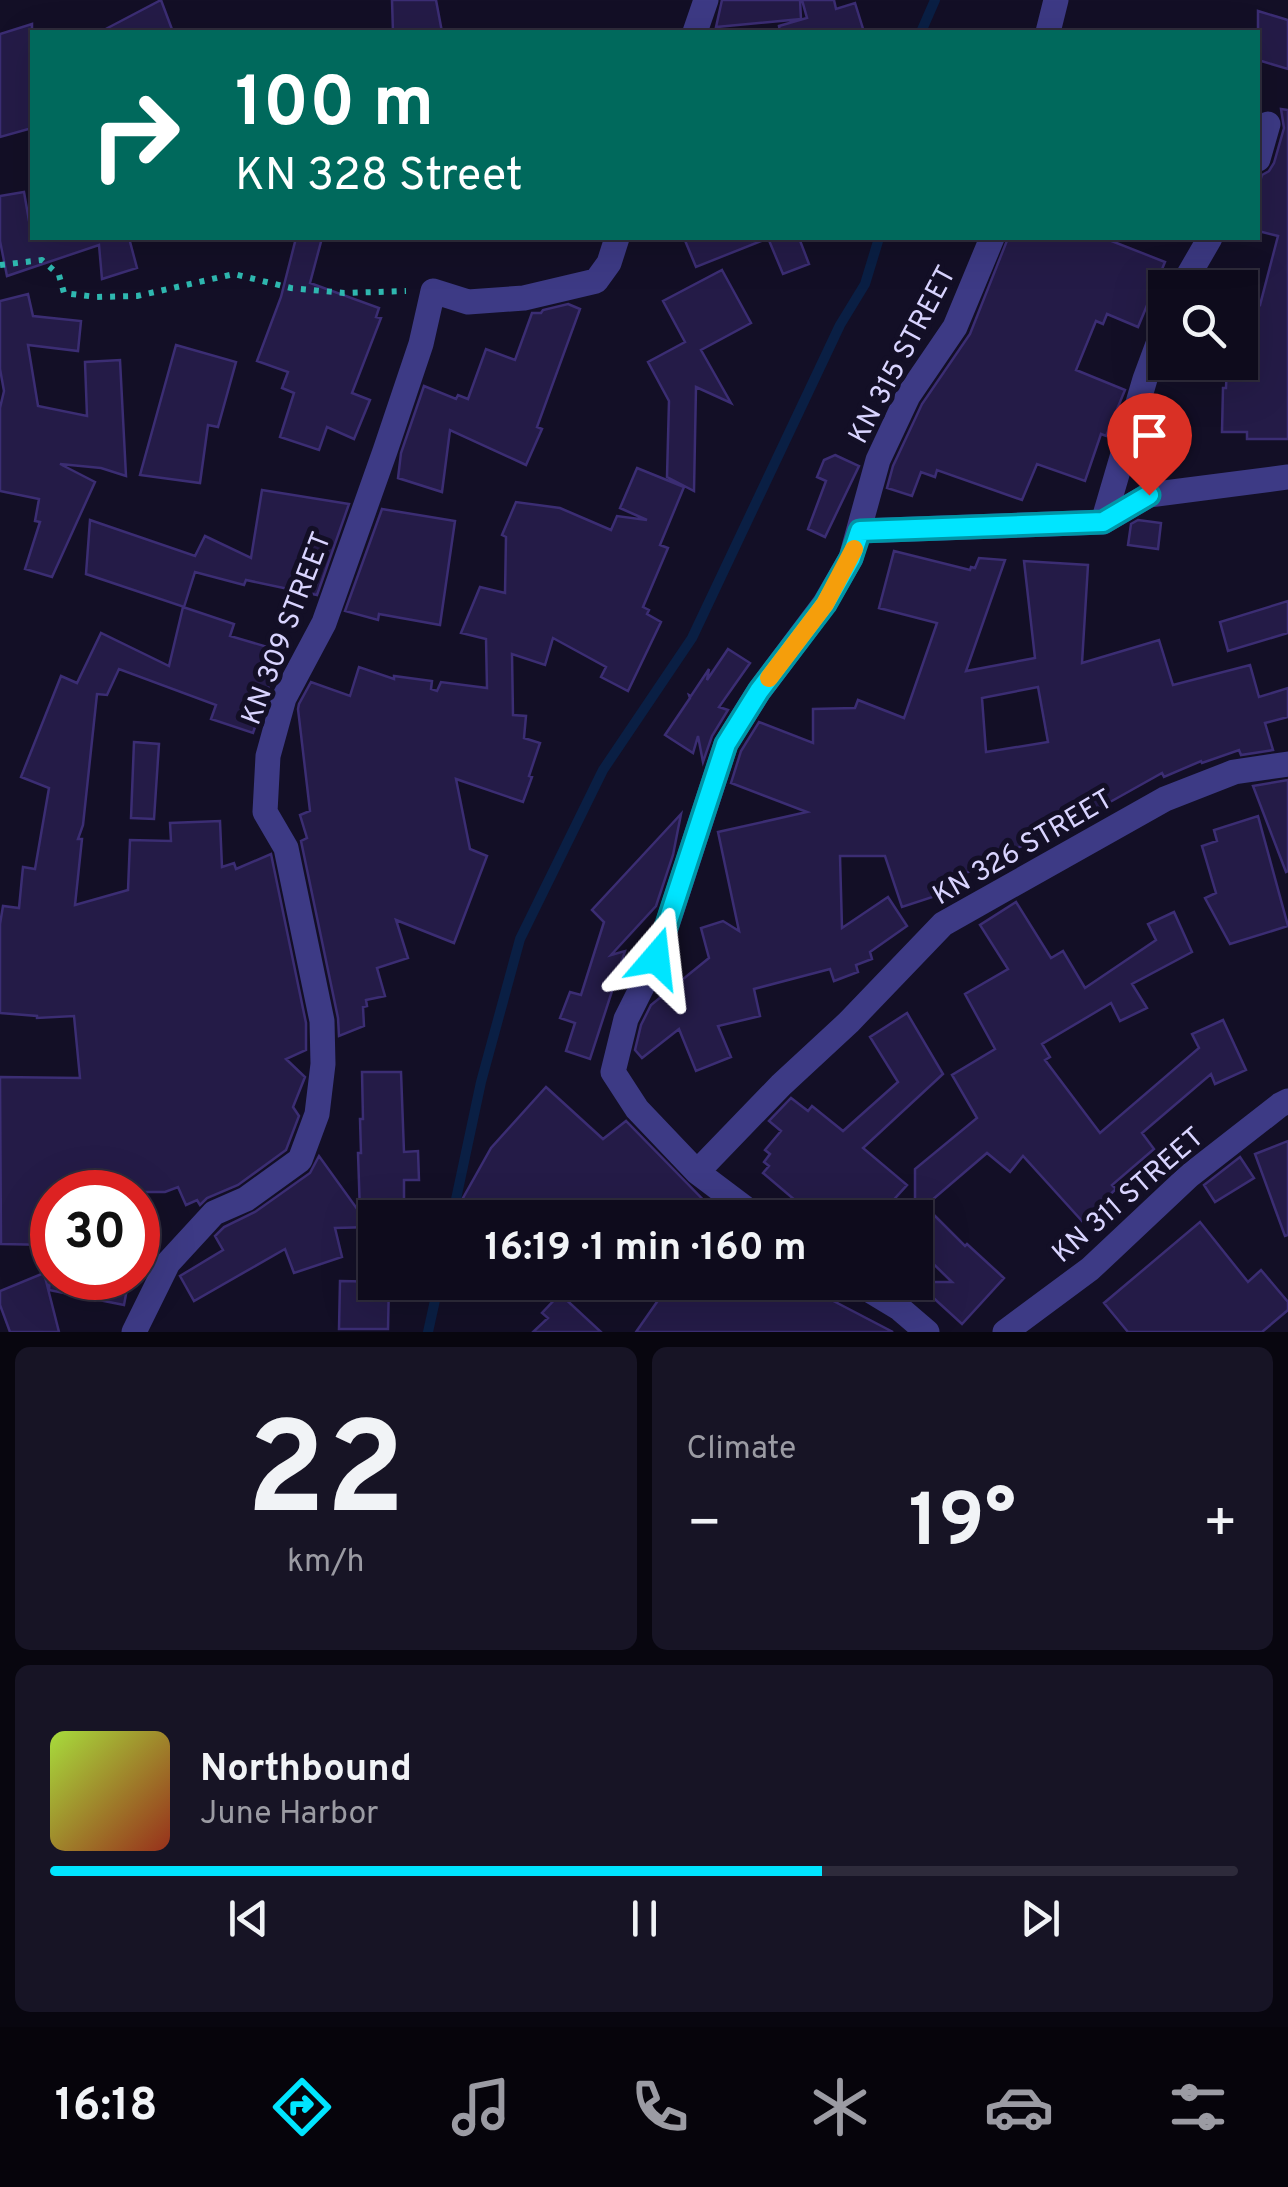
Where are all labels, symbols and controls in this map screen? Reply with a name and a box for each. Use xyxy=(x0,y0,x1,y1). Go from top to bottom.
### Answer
text: 100 m xyxy=(235,62,434,151)
icon: right xyxy=(70,70,200,200)
text: KN 328 Street xyxy=(235,149,523,206)
street label: KN 315 STREET xyxy=(842,260,966,451)
map controls xyxy=(1148,270,1258,380)
button: search xyxy=(1148,270,1258,380)
pin xyxy=(1107,393,1192,496)
icon: arrive xyxy=(1122,408,1177,463)
street label: KN 309 STREET xyxy=(235,528,341,730)
street label: KN 326 STREET xyxy=(927,782,1120,915)
position arrow xyxy=(604,906,708,1010)
street label: KN 311 STREET xyxy=(1046,1120,1212,1272)
speed limit sign: 30 xyxy=(30,1170,160,1300)
text: 16:19 · 1 min · 160 m xyxy=(485,1225,806,1274)
text: 22 xyxy=(246,1395,405,1560)
text: Climate xyxy=(687,1430,796,1470)
text: 19° xyxy=(909,1478,1016,1573)
text: − xyxy=(687,1491,722,1561)
text: + xyxy=(1203,1491,1238,1561)
text: km/h xyxy=(287,1543,365,1583)
text: Northbound xyxy=(200,1746,412,1795)
text: June Harbor xyxy=(200,1795,379,1835)
icon: previous xyxy=(221,1891,276,1946)
icon: pause xyxy=(617,1891,672,1946)
icon: next xyxy=(1013,1891,1068,1946)
icon: directions xyxy=(267,2072,337,2142)
icon: music xyxy=(446,2072,516,2142)
icon: phone xyxy=(625,2072,695,2142)
icon: climate xyxy=(805,2072,875,2142)
icon: car xyxy=(984,2072,1054,2142)
icon: filters xyxy=(1163,2072,1233,2142)
text: 16:18 xyxy=(55,2079,158,2136)

